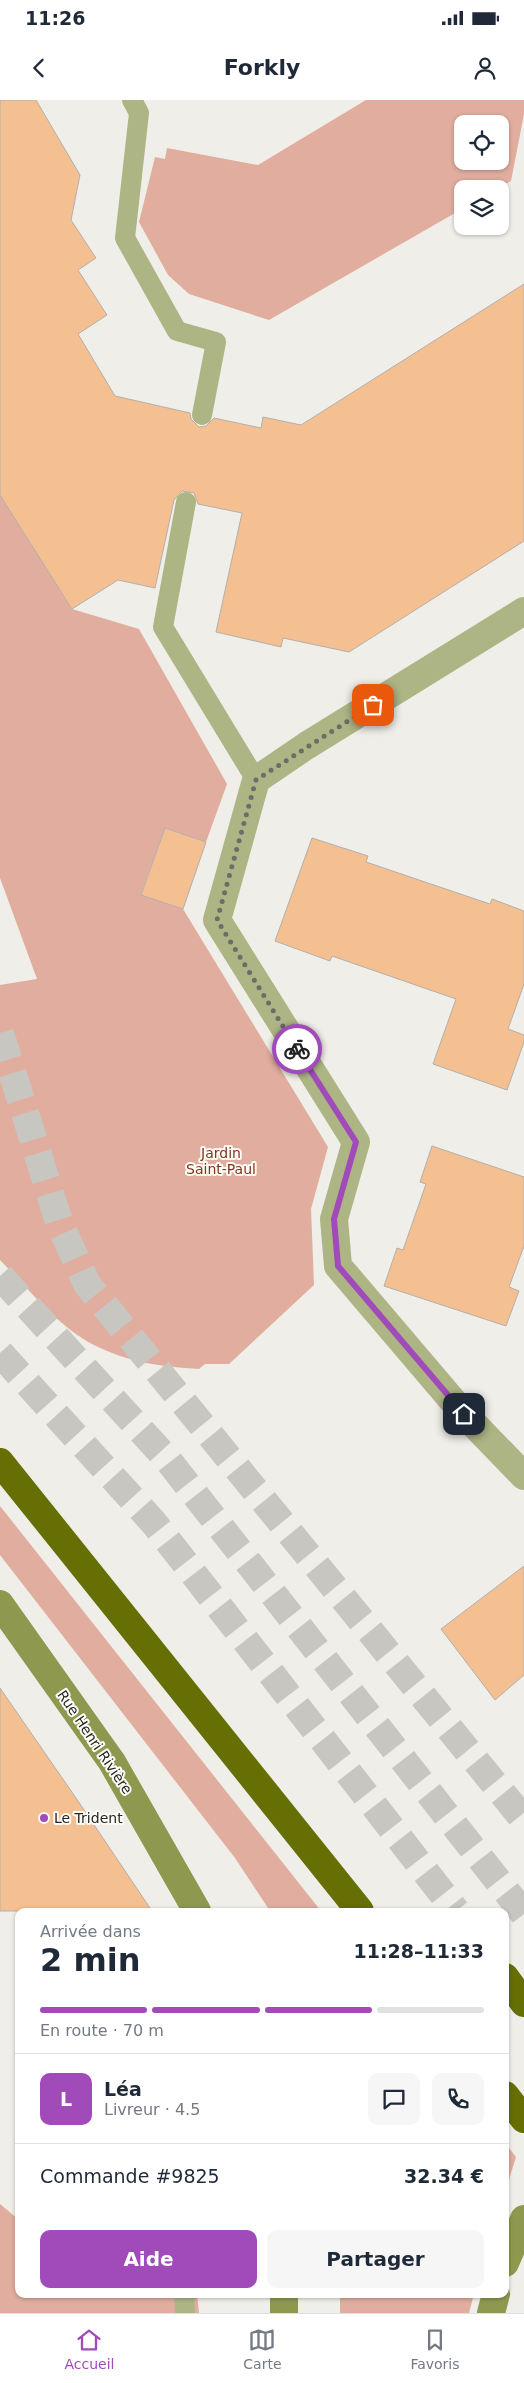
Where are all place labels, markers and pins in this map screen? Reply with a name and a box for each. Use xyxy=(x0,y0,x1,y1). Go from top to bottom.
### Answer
pin xyxy=(352,684,394,726)
pin xyxy=(443,1393,485,1435)
place label: Le Trident xyxy=(54,1810,123,1826)
marker: Le Trident xyxy=(38,1812,50,1824)

